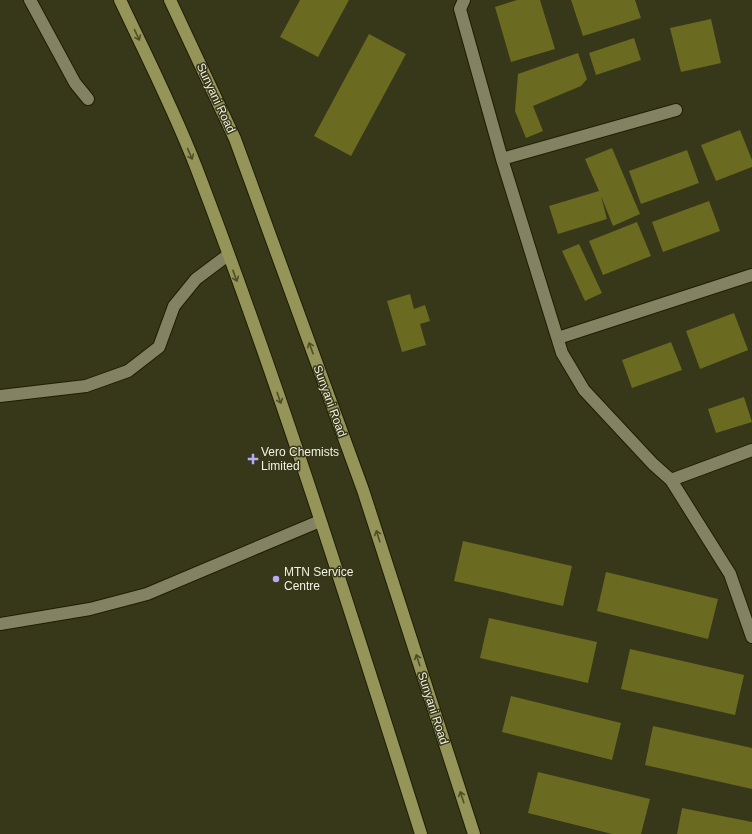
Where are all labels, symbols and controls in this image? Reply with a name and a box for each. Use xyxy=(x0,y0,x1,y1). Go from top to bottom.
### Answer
one-way arrow xyxy=(134,29,141,41)
street label: Sunyani Road xyxy=(194,61,238,135)
one-way arrow xyxy=(187,147,194,159)
one-way arrow xyxy=(232,269,239,282)
one-way arrow xyxy=(306,342,314,354)
street label: Sunyani Road xyxy=(311,363,349,439)
one-way arrow xyxy=(275,392,283,404)
place label: Vero Chemists Limited xyxy=(261,445,339,473)
marker: Vero Chemists Limited xyxy=(248,454,258,464)
one-way arrow xyxy=(373,530,381,542)
place label: MTN Service Centre xyxy=(284,565,354,593)
marker: MTN Service Centre xyxy=(271,574,281,584)
one-way arrow xyxy=(413,654,421,666)
street label: Sunyani Road xyxy=(415,670,451,746)
one-way arrow xyxy=(458,791,465,804)

